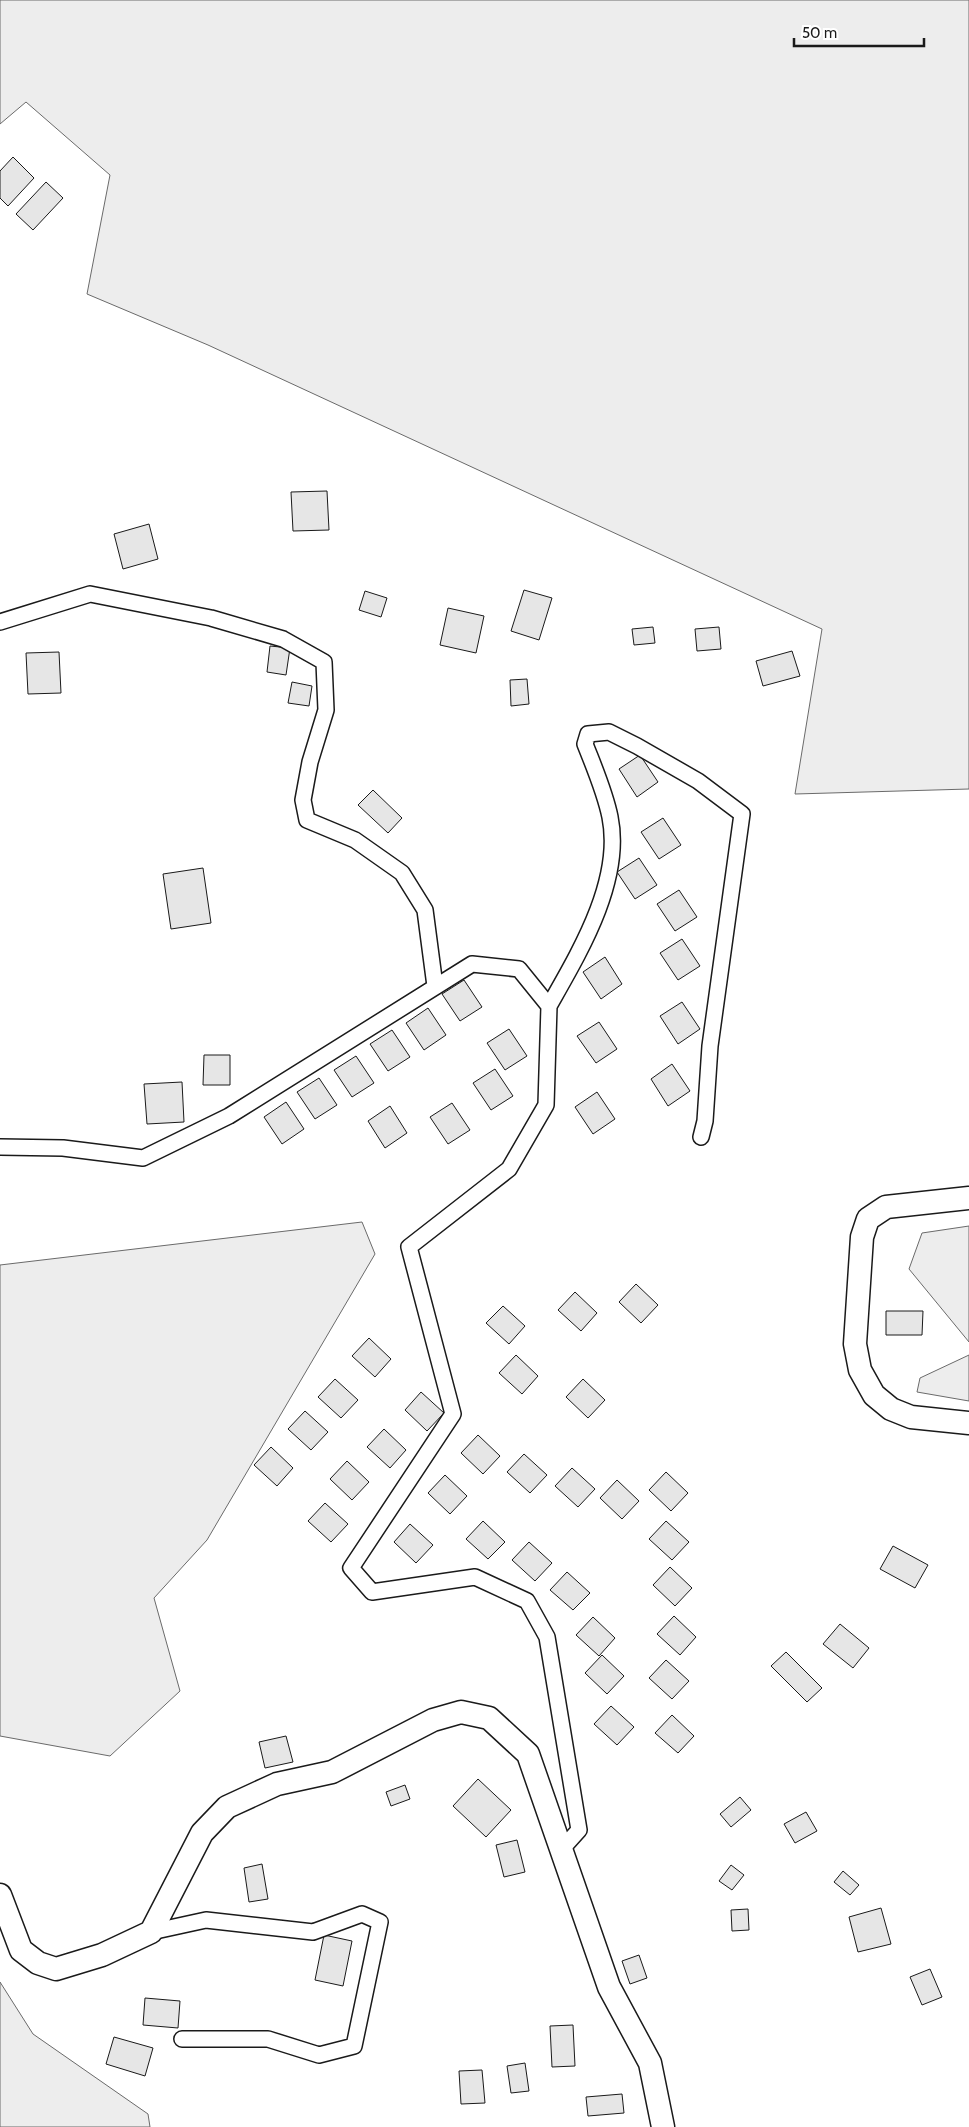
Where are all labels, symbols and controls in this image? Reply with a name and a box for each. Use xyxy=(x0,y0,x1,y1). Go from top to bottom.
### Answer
scale bar xyxy=(794,15,924,47)
text: 50 m xyxy=(802,24,837,42)

